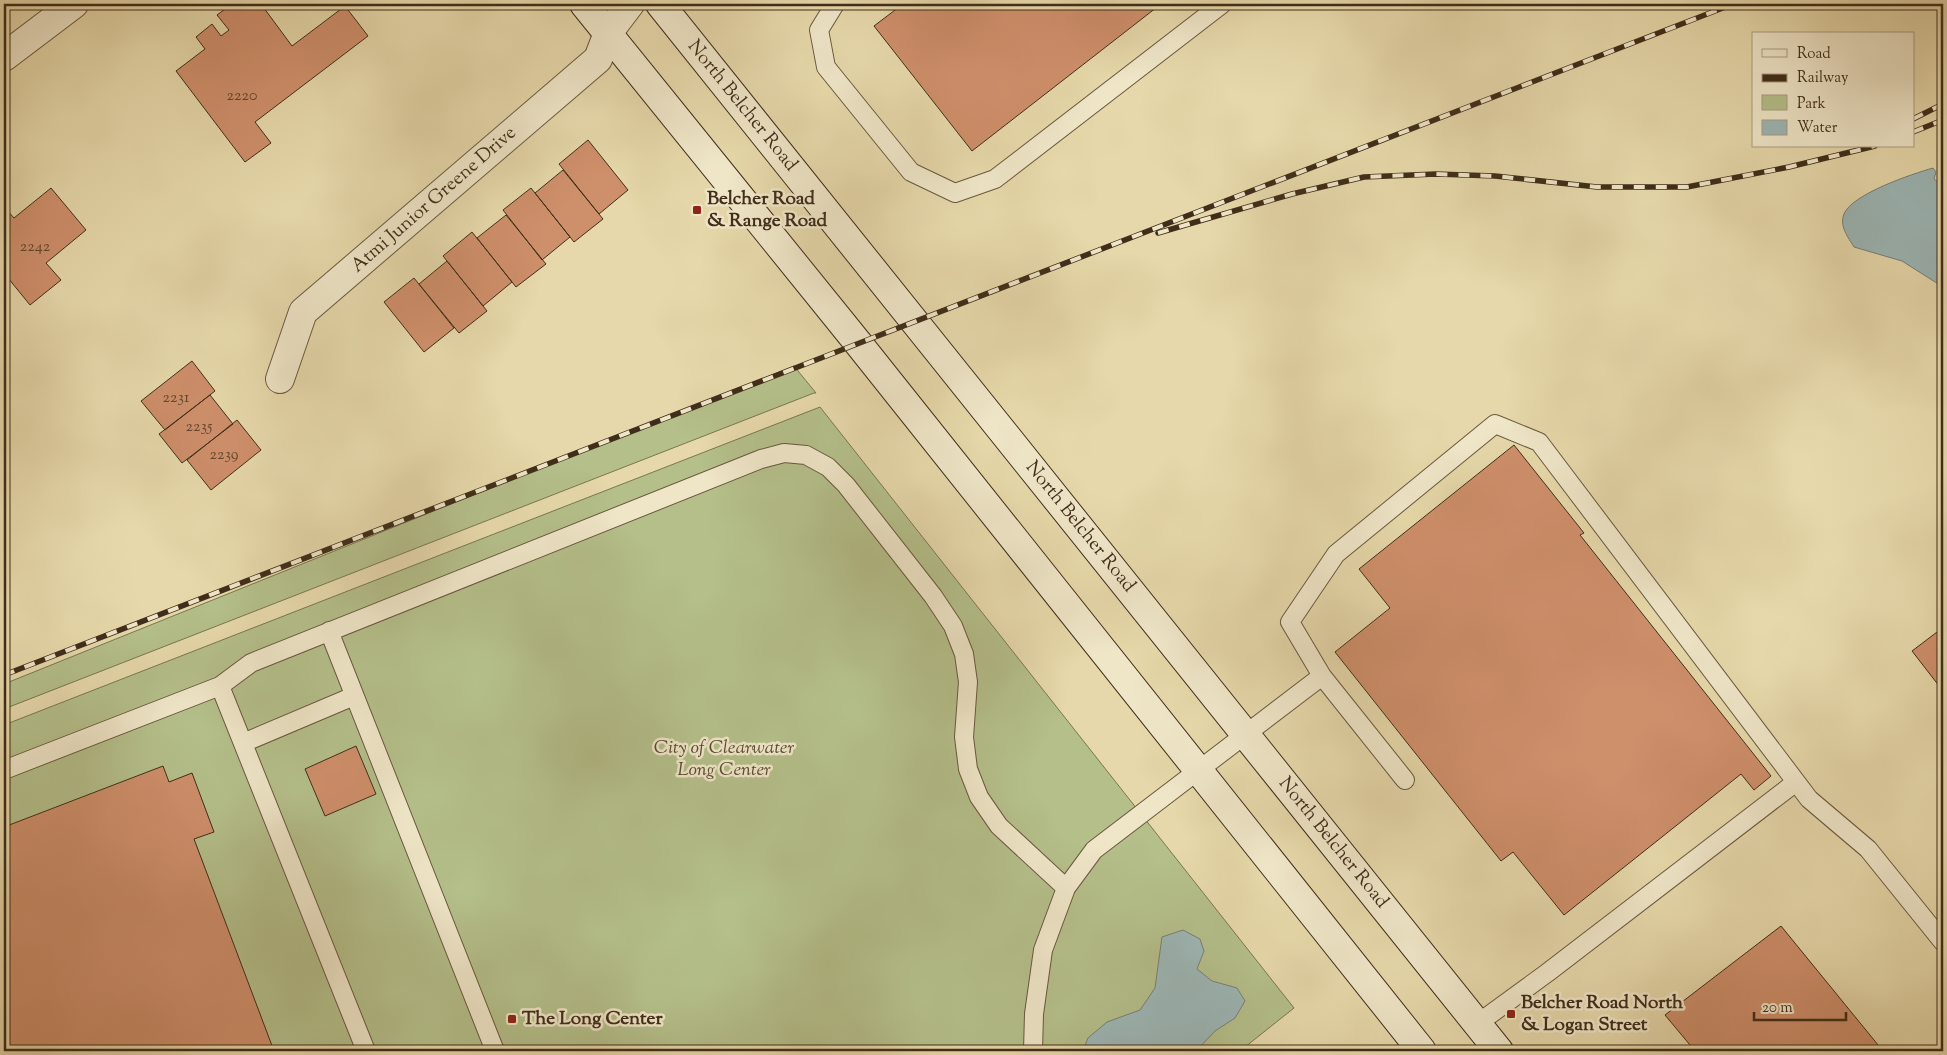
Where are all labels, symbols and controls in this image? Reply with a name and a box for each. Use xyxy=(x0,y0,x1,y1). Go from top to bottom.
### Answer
legend xyxy=(1752,32,1914,148)
street label: North Belcher Road xyxy=(680,34,804,178)
text: Road xyxy=(1797,44,1831,65)
text: Railway xyxy=(1797,68,1849,89)
house number: 2220 xyxy=(227,85,257,108)
text: Park xyxy=(1797,94,1826,115)
text: Water xyxy=(1797,118,1838,139)
street label: Atmi Junior Greene Drive xyxy=(345,120,523,280)
place label: Belcher Road & Range Road xyxy=(707,186,828,235)
marker: Belcher Road & Range Road xyxy=(691,204,703,216)
house number: 2242 xyxy=(20,236,51,259)
house number: 2231 xyxy=(163,387,190,410)
house number: 2235 xyxy=(186,416,213,439)
house number: 2239 xyxy=(209,444,239,467)
street label: North Belcher Road xyxy=(1018,455,1142,599)
park label: City of Clearwater Long Center xyxy=(654,735,795,784)
street label: North Belcher Road xyxy=(1271,771,1395,915)
place label: Belcher Road North & Logan Street xyxy=(1521,990,1684,1039)
scale bar xyxy=(1754,990,1847,1022)
text: 20 m xyxy=(1762,998,1793,1019)
place label: The Long Center xyxy=(522,1006,663,1033)
marker: Belcher Road North & Logan Street xyxy=(1505,1008,1517,1020)
marker: The Long Center xyxy=(506,1013,518,1025)

